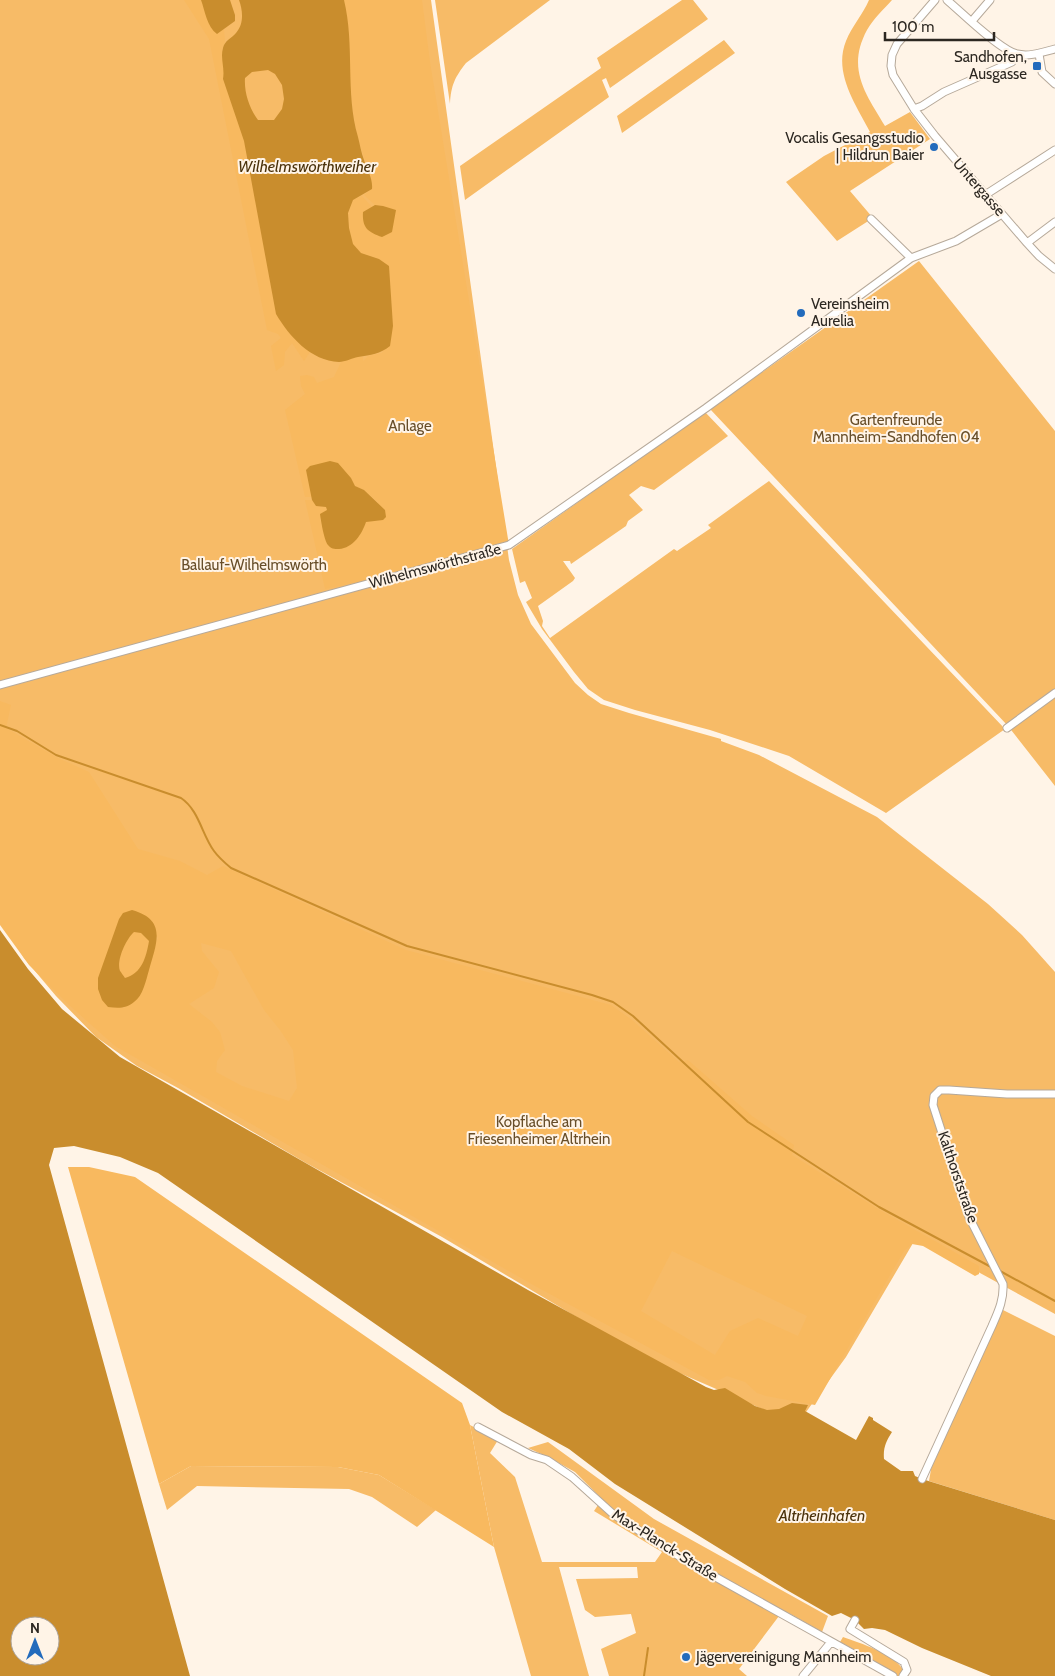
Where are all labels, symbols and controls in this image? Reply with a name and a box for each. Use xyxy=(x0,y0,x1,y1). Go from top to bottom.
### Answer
scale bar xyxy=(885,10,994,42)
text: 100 m xyxy=(892,18,934,36)
place label: Sandhofen, Ausgasse xyxy=(954,48,1027,83)
marker: Sandhofen, Ausgasse xyxy=(1031,60,1043,72)
place label: Vocalis Gesangsstudio | Hildrun Baier xyxy=(785,129,924,164)
marker: Vocalis Gesangsstudio | Hildrun Baier xyxy=(928,141,940,153)
street label: Untergasse xyxy=(949,154,1009,220)
water label: Wilhelmswörthweiher xyxy=(238,157,377,176)
place label: Vereinsheim Aurelia xyxy=(811,295,889,330)
marker: Vereinsheim Aurelia xyxy=(795,307,807,319)
park label: Gartenfreunde Mannheim-Sandhofen 04 xyxy=(813,411,980,446)
park label: Anlage xyxy=(388,417,432,435)
street label: Wilhelmswörthstraße xyxy=(367,540,503,592)
park label: Ballauf-Wilhelmswörth xyxy=(181,556,327,574)
park label: Kopflache am Friesenheimer Altrhein xyxy=(468,1113,610,1148)
street label: Kalthorststraße xyxy=(934,1129,982,1226)
street label: Max-Planck-Straße xyxy=(609,1505,722,1585)
water label: Altrheinhafen xyxy=(778,1506,865,1525)
north arrow xyxy=(10,1616,60,1666)
text: N xyxy=(30,1619,40,1637)
place label: Jägervereinigung Mannheim xyxy=(695,1648,871,1666)
marker: Jägervereinigung Mannheim xyxy=(680,1651,692,1663)

